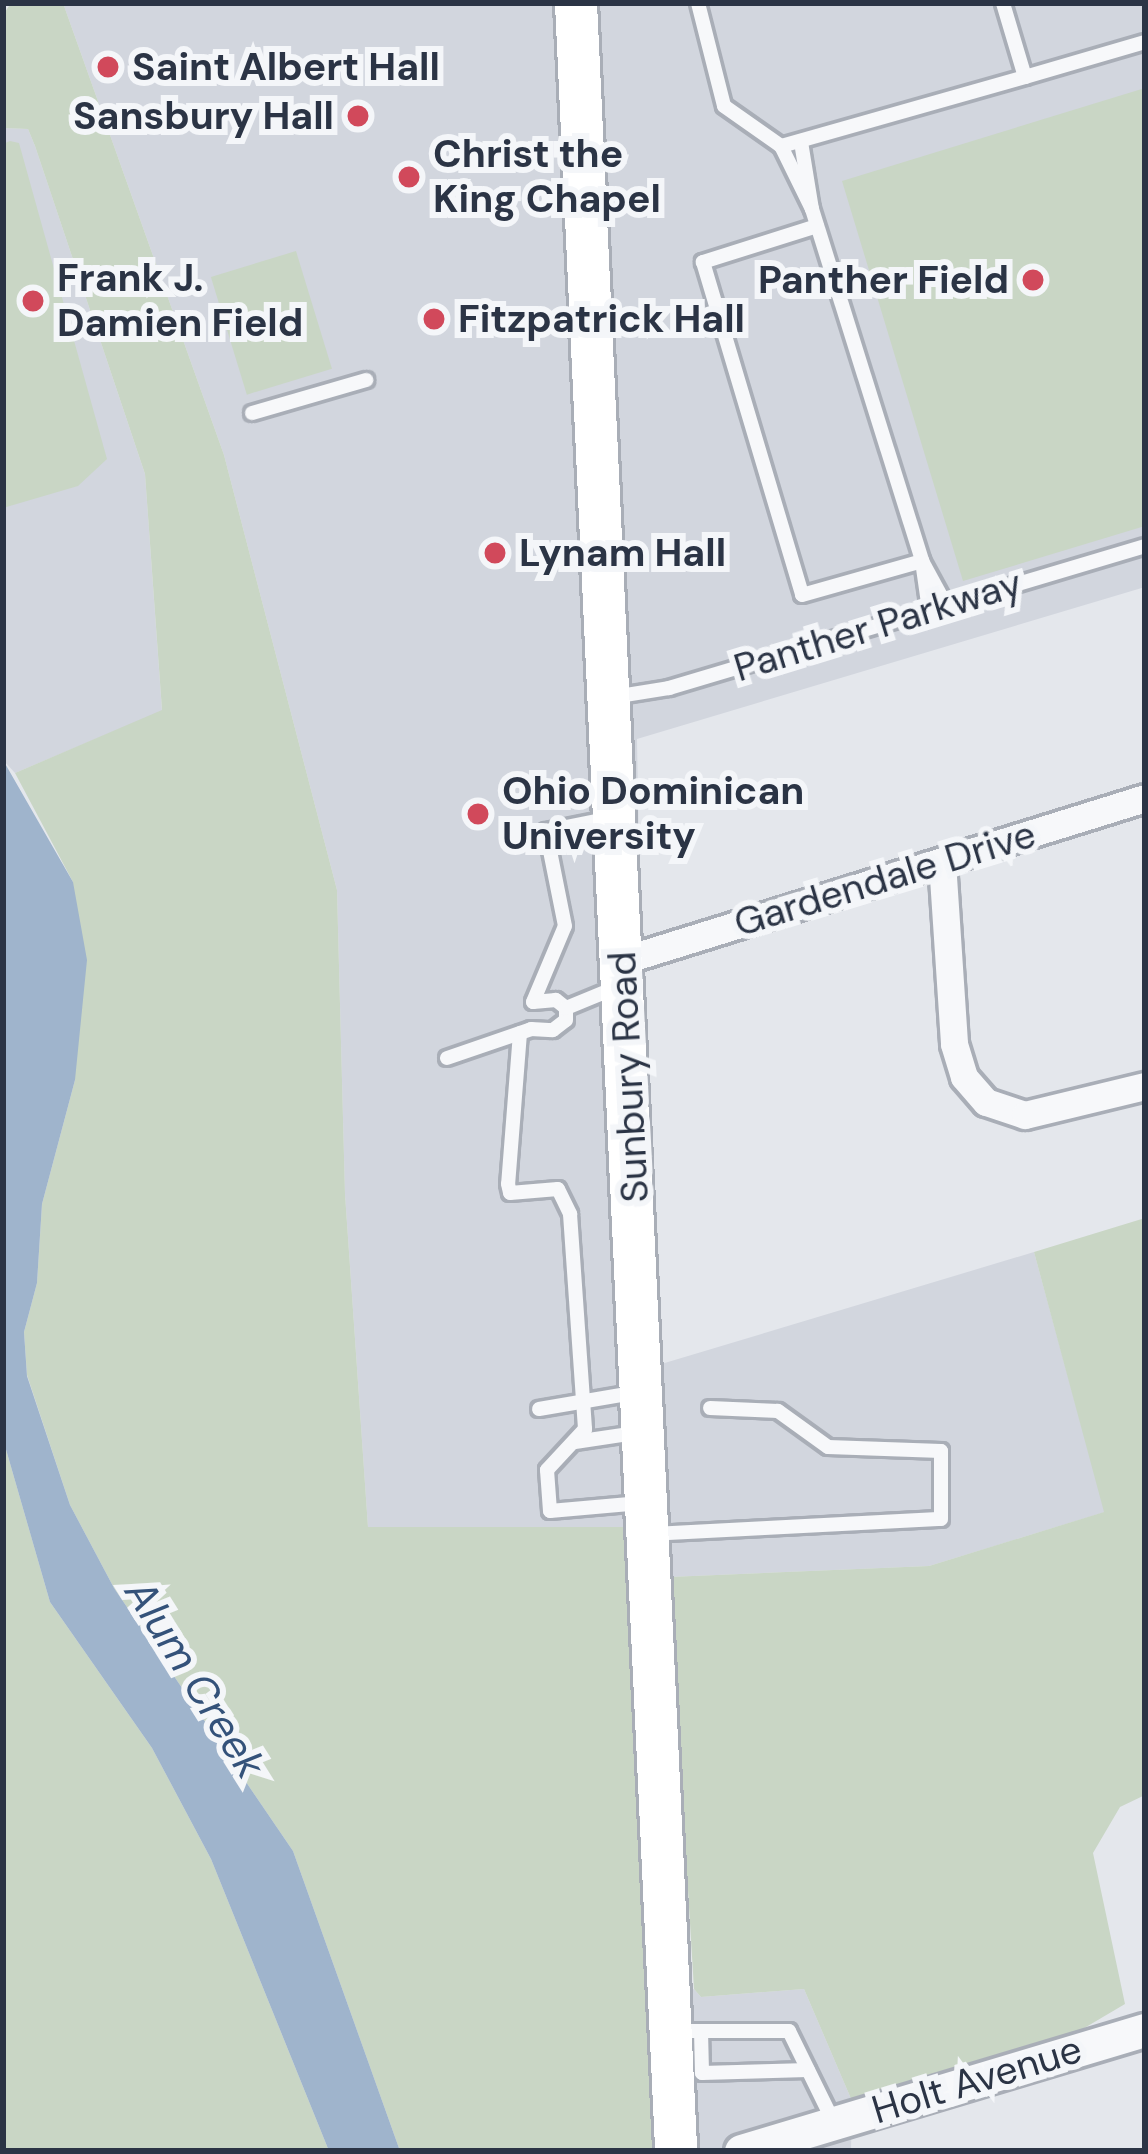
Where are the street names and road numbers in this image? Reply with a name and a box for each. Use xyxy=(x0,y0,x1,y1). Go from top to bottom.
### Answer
street label: Panther Parkway xyxy=(728,560,1028,692)
street label: Gardendale Drive xyxy=(729,811,1041,947)
street label: Sunbury Road xyxy=(599,950,659,1204)
street label: Holt Avenue xyxy=(867,2026,1087,2134)

